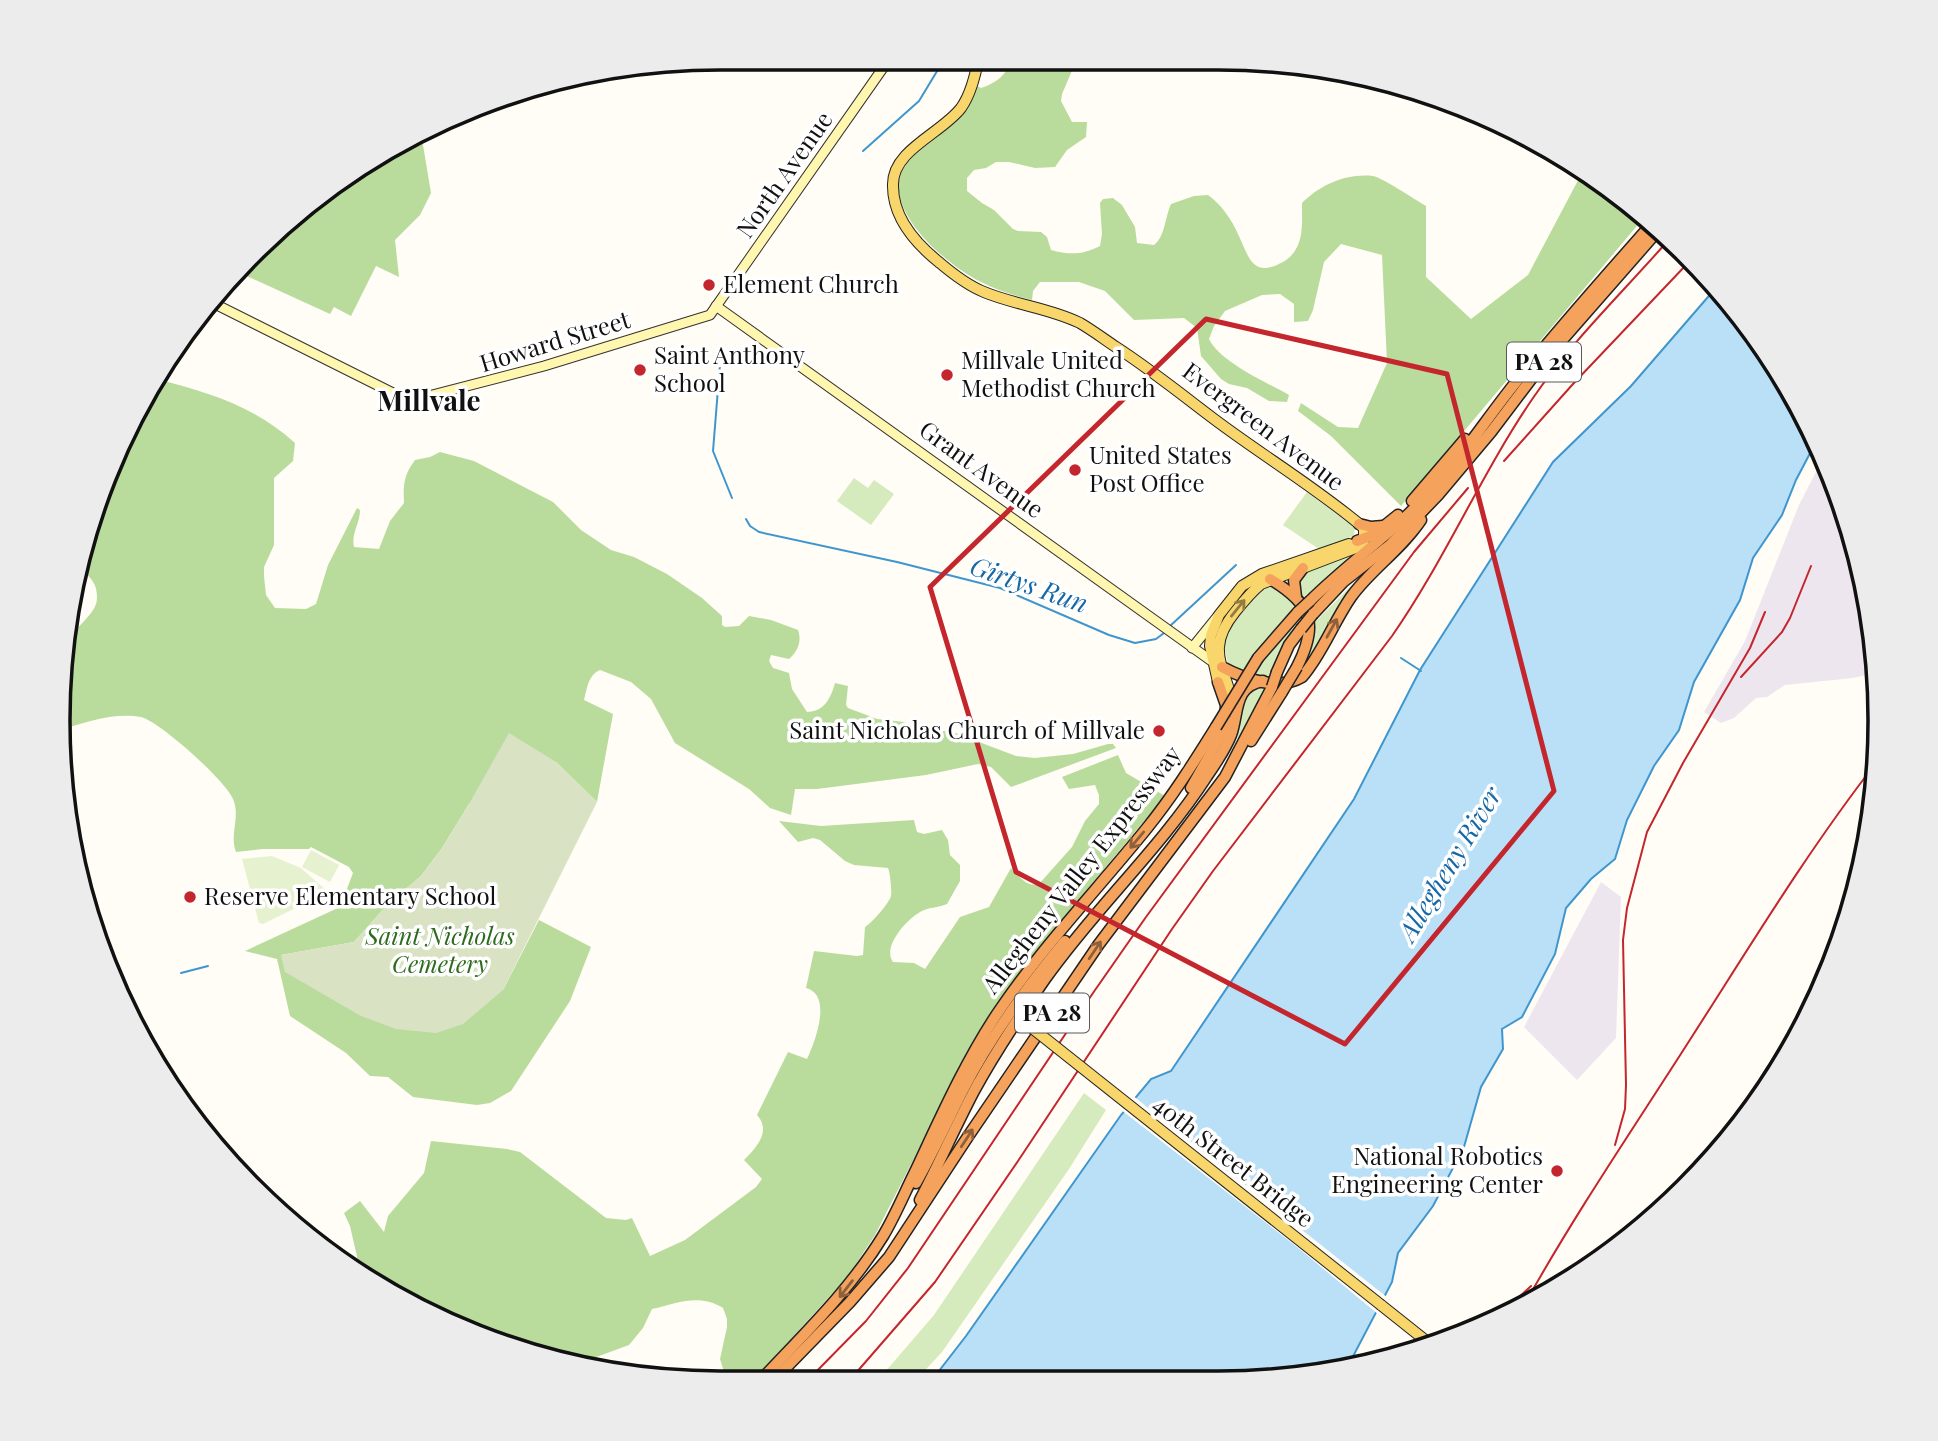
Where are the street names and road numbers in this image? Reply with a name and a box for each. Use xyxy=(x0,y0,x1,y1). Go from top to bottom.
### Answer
street label: North Avenue xyxy=(728,104,839,243)
street label: Howard Street xyxy=(475,302,634,378)
road number: PA 28 xyxy=(1507,342,1581,382)
street label: Evergreen Avenue xyxy=(1177,354,1352,497)
street label: Grant Avenue xyxy=(914,412,1051,524)
street label: Allegheny Valley Expressway xyxy=(973,738,1187,1000)
road number: PA 28 xyxy=(1015,994,1089,1032)
street label: 40th Street Bridge xyxy=(1147,1088,1321,1233)

